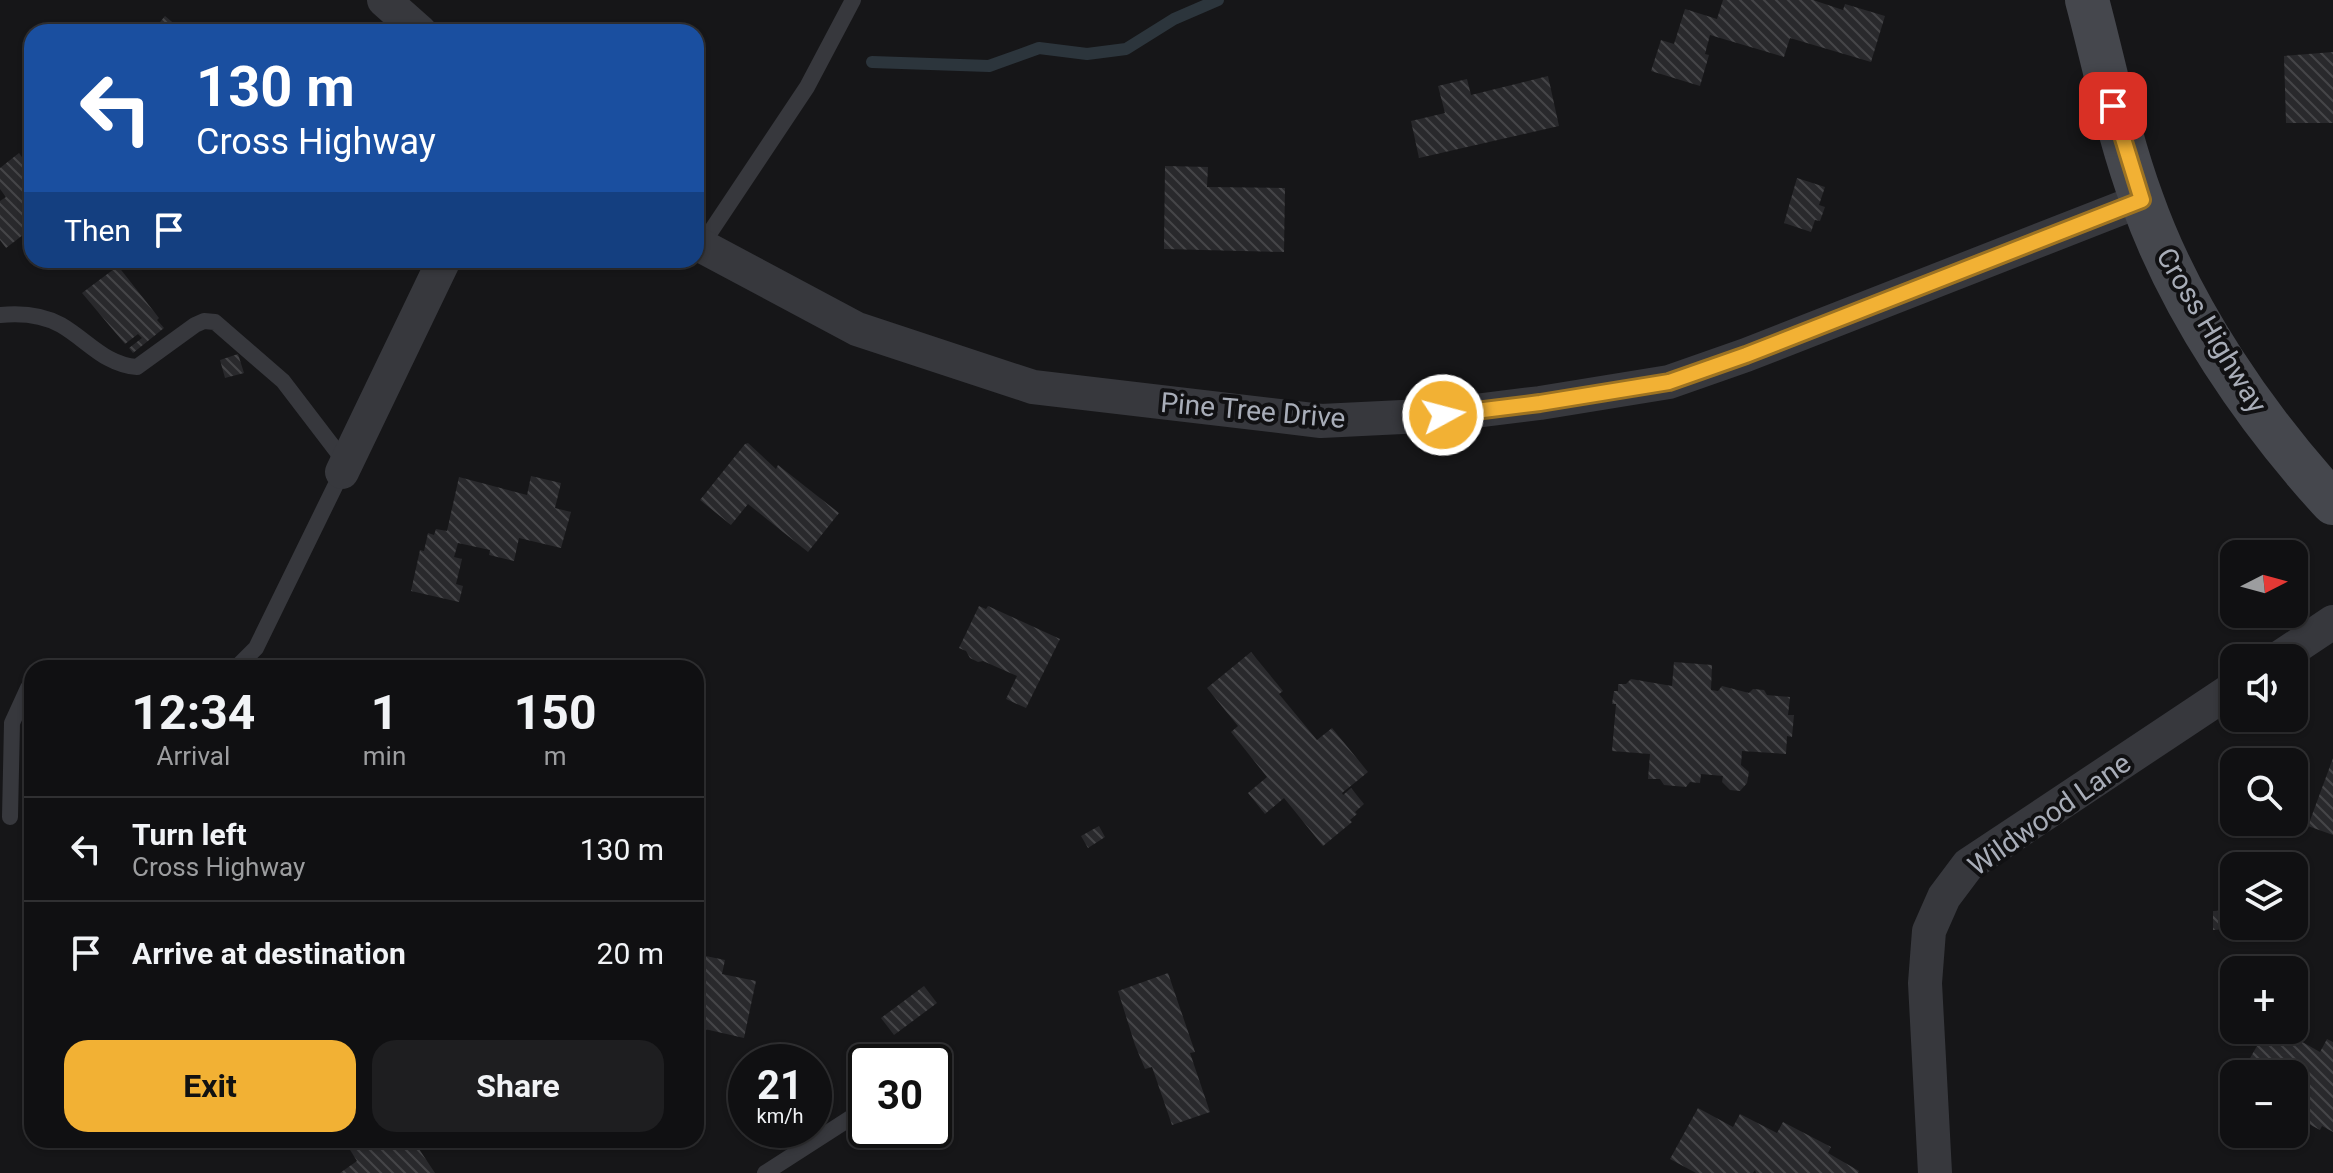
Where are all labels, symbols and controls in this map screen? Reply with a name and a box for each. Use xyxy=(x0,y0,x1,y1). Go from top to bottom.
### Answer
text: 130 m xyxy=(196,54,355,120)
icon: left xyxy=(64,56,168,160)
pin xyxy=(2079,72,2147,140)
icon: arrive xyxy=(2091,84,2135,128)
text: Cross Highway xyxy=(196,121,436,163)
icon: arrive xyxy=(147,208,191,252)
text: Then xyxy=(64,213,131,248)
street label: Cross Highway xyxy=(2149,242,2274,419)
position arrow xyxy=(1401,373,1485,457)
street label: Pine Tree Drive xyxy=(1159,386,1347,435)
north arrow xyxy=(2220,540,2308,628)
map controls xyxy=(2220,540,2308,1148)
button: sound xyxy=(2220,644,2308,732)
text: 12:34 xyxy=(132,684,255,741)
text: 1 xyxy=(371,684,398,741)
text: 150 xyxy=(514,684,596,741)
text: Arrival xyxy=(157,741,230,771)
text: min xyxy=(363,741,406,771)
text: m xyxy=(544,741,567,771)
street label: Wildwood Lane xyxy=(1962,746,2137,883)
button: search xyxy=(2220,748,2308,836)
text: Turn left xyxy=(132,817,247,852)
icon: left xyxy=(64,827,108,871)
text: 130 m xyxy=(580,832,664,867)
text: Cross Highway xyxy=(132,852,305,882)
button: layers xyxy=(2220,852,2308,940)
icon: arrive xyxy=(64,931,108,975)
text: Arrive at destination xyxy=(132,936,406,971)
text: 20 m xyxy=(597,936,664,971)
button: + xyxy=(2220,956,2308,1044)
button: Exit xyxy=(64,1040,356,1132)
button: Share xyxy=(372,1040,664,1132)
speed limit sign: 30 xyxy=(848,1044,952,1148)
button: − xyxy=(2220,1060,2308,1148)
text: 21 xyxy=(757,1062,803,1109)
text: km/h xyxy=(757,1104,803,1128)

